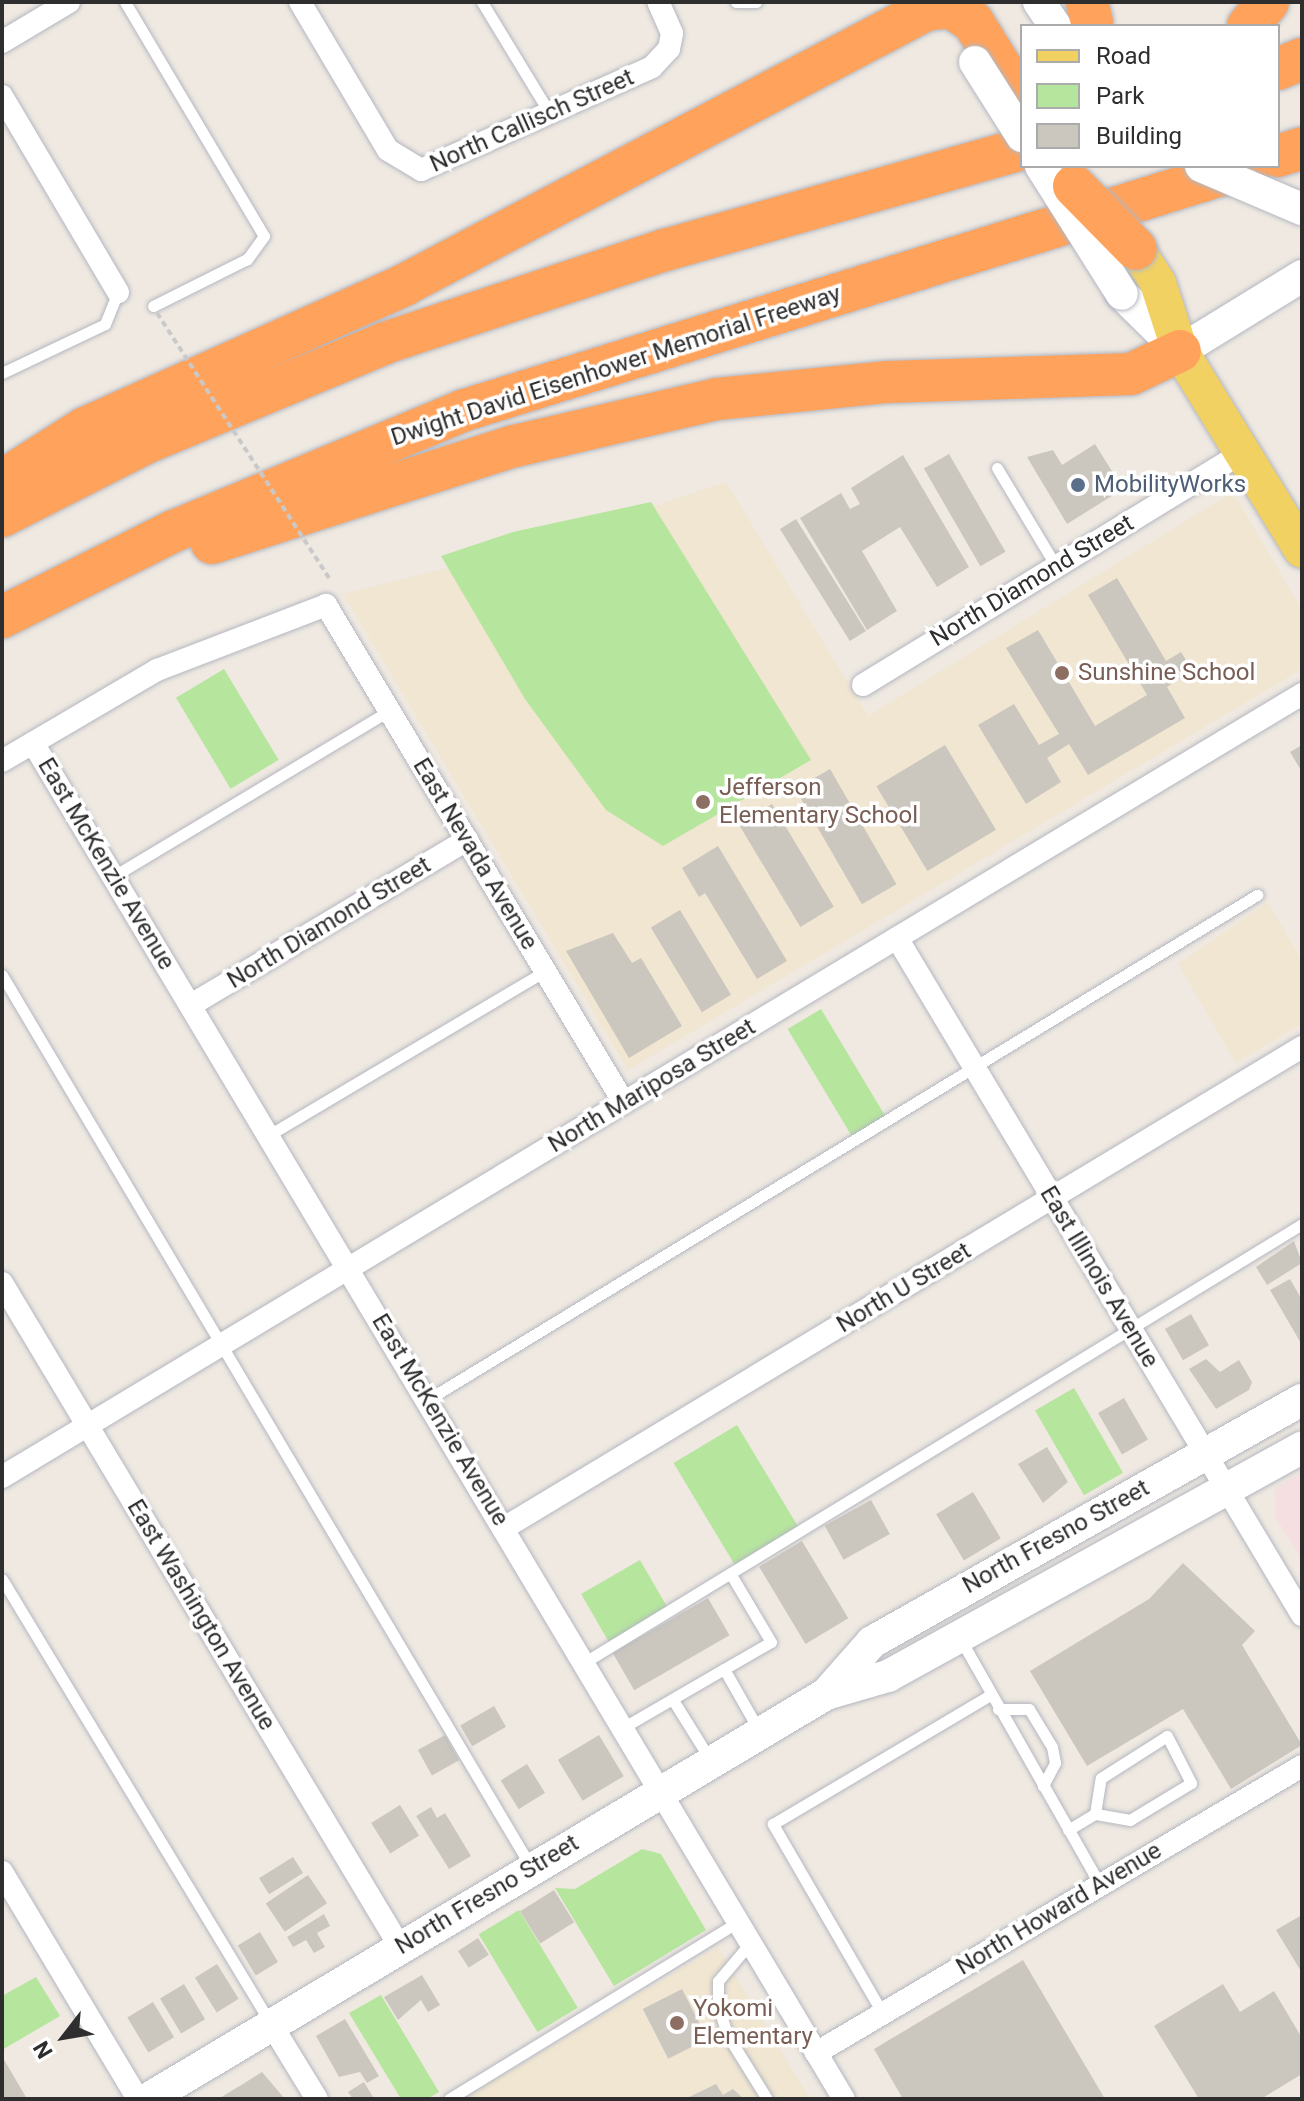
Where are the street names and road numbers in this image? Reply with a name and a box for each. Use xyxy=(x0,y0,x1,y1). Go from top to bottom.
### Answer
street label: North Callisch Street xyxy=(426,63,638,179)
street label: Dwight David Eisenhower Memorial Freeway xyxy=(388,280,844,452)
street label: North Diamond Street xyxy=(925,509,1139,653)
street label: East McKenzie Avenue xyxy=(31,753,181,975)
street label: East Nevada Avenue xyxy=(406,753,544,955)
street label: North Diamond Street xyxy=(222,851,436,995)
street label: North Mariposa Street xyxy=(543,1013,761,1159)
street label: East Illinois Avenue xyxy=(1033,1181,1165,1373)
street label: North U Street xyxy=(832,1237,976,1339)
street label: East McKenzie Avenue xyxy=(365,1309,515,1531)
street label: North Fresno Street xyxy=(958,1474,1154,1600)
street label: East Washington Avenue xyxy=(121,1494,281,1736)
street label: North Fresno Street xyxy=(390,1829,584,1961)
street label: North Howard Avenue xyxy=(951,1836,1167,1982)

